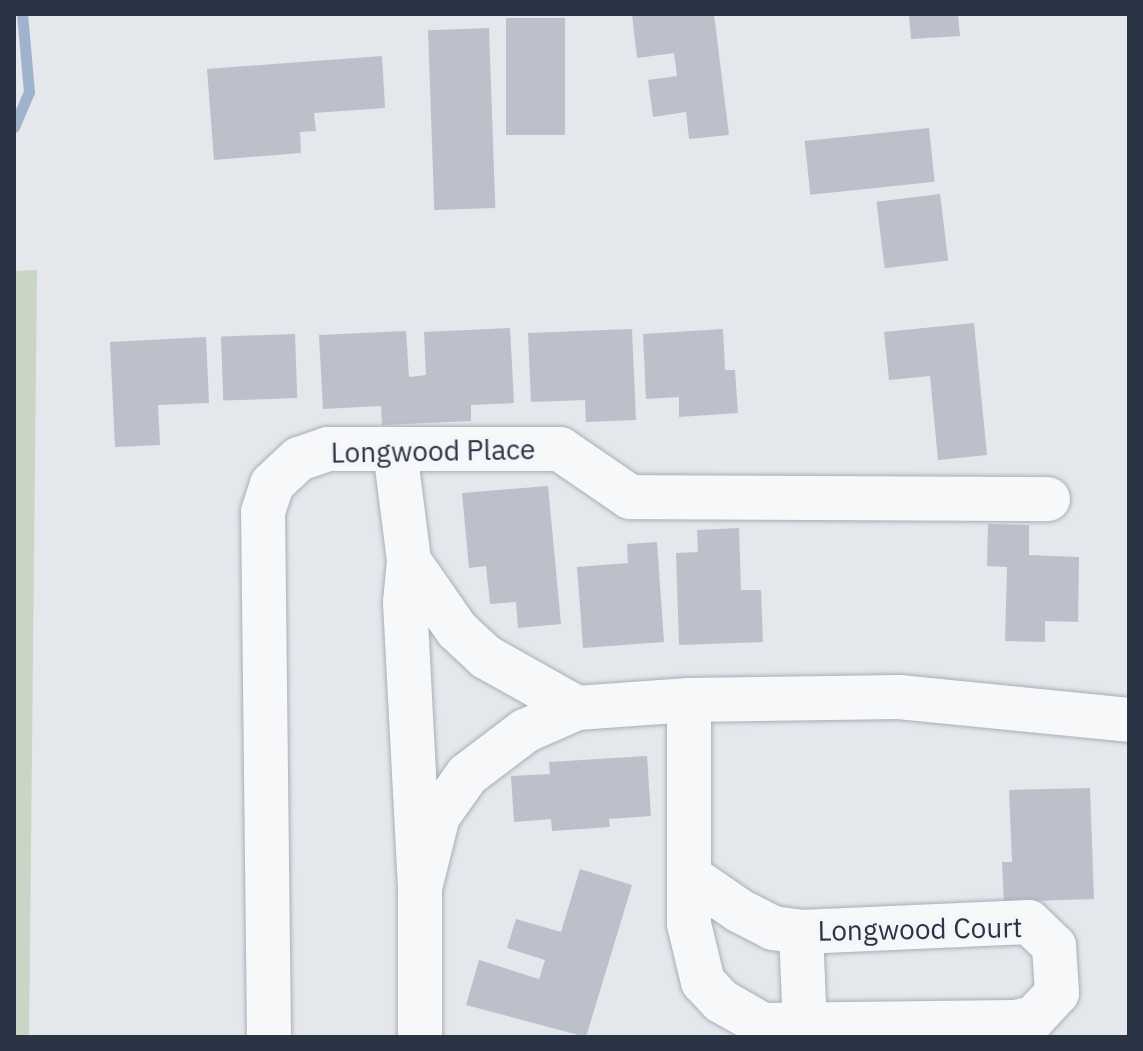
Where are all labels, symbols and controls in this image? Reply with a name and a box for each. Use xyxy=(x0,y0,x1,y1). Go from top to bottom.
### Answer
street label: Longwood Place xyxy=(330,432,536,470)
street label: Longwood Court xyxy=(817,910,1023,948)

